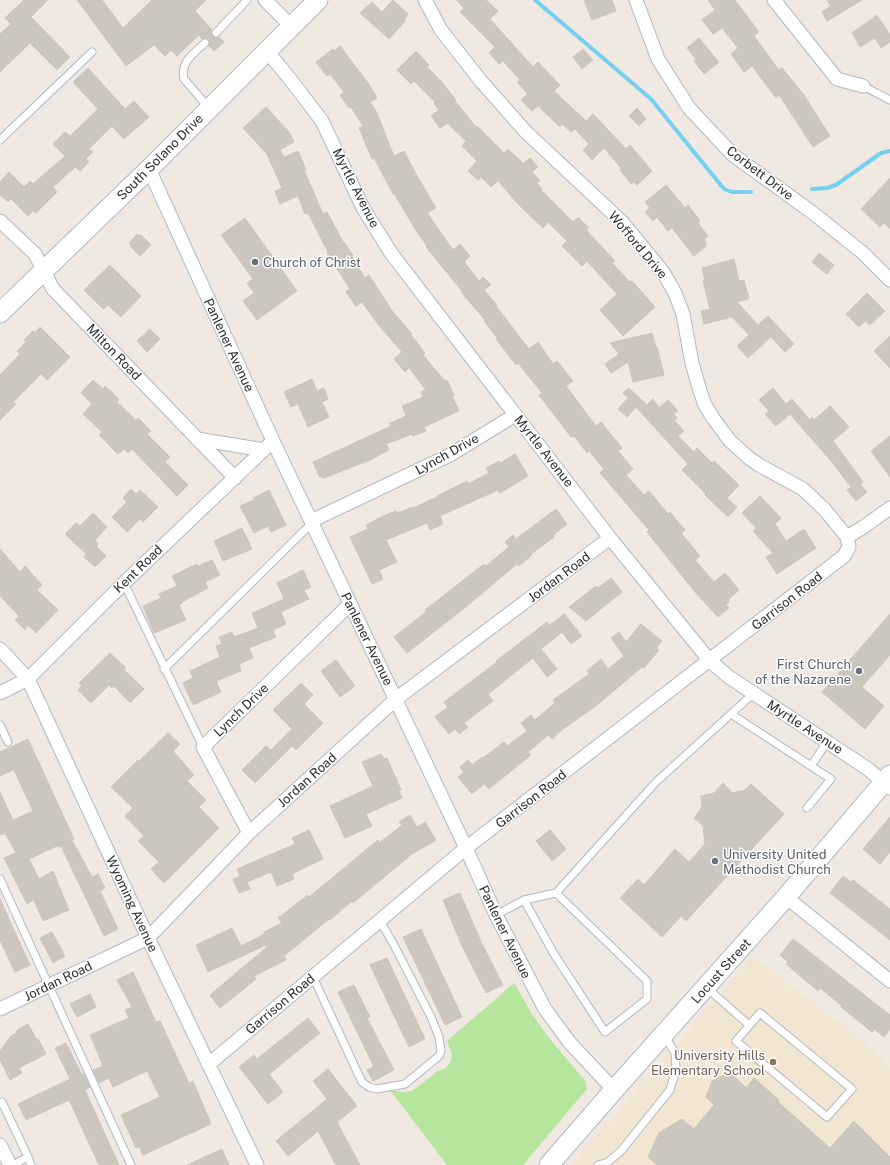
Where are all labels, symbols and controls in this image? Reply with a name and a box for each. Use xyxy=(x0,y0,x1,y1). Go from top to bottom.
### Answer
street label: South Solano Drive xyxy=(114,111,206,203)
street label: Corbett Drive xyxy=(724,143,796,203)
street label: Myrtle Avenue xyxy=(330,146,382,230)
street label: Wofford Drive xyxy=(606,208,670,282)
place label: Church of Christ xyxy=(263,255,361,270)
marker: Church of Christ xyxy=(250,257,260,267)
street label: Panlener Avenue xyxy=(201,296,257,394)
street label: Milton Road xyxy=(84,321,144,383)
street label: Myrtle Avenue xyxy=(511,412,577,490)
street label: Lynch Drive xyxy=(413,430,481,478)
street label: Kent Road xyxy=(110,542,166,596)
street label: Jordan Road xyxy=(525,549,593,605)
street label: Garrison Road xyxy=(749,569,825,633)
street label: Panlener Avenue xyxy=(338,590,396,688)
place label: First Church of the Nazarene xyxy=(755,657,851,687)
marker: First Church of the Nazarene xyxy=(854,666,864,676)
street label: Lynch Drive xyxy=(211,680,271,740)
street label: Myrtle Avenue xyxy=(764,697,846,757)
street label: Jordan Road xyxy=(275,750,339,810)
street label: Garrison Road xyxy=(493,767,569,831)
place label: University United Methodist Church xyxy=(723,847,831,877)
street label: Wyoming Avenue xyxy=(103,853,161,955)
marker: University United Methodist Church xyxy=(710,856,720,866)
street label: Panlener Avenue xyxy=(476,883,534,981)
street label: Locust Street xyxy=(688,936,754,1006)
street label: Jordan Road xyxy=(22,958,94,1004)
street label: Garrison Road xyxy=(242,971,318,1037)
place label: University Hills Elementary School xyxy=(651,1048,765,1078)
marker: University Hills Elementary School xyxy=(768,1057,778,1067)

